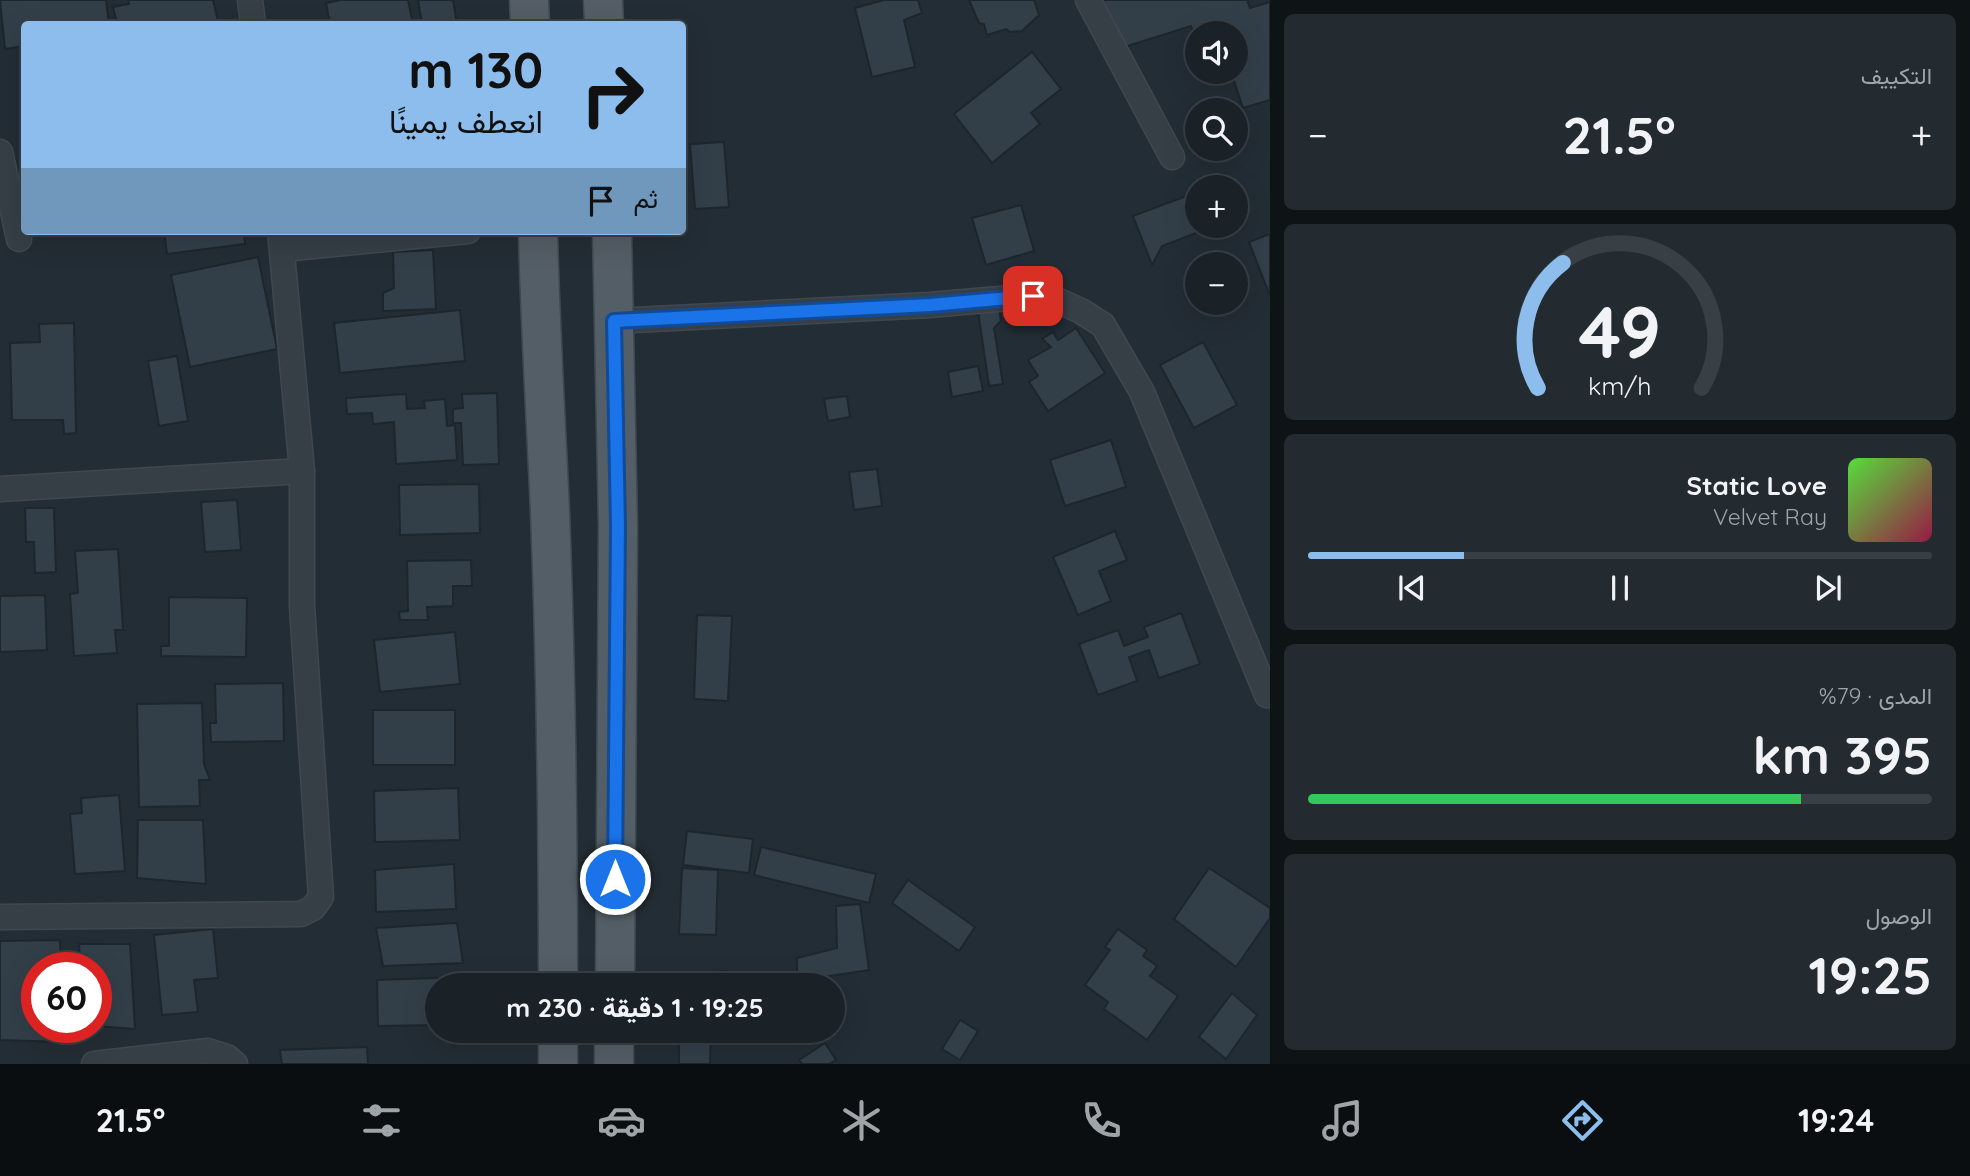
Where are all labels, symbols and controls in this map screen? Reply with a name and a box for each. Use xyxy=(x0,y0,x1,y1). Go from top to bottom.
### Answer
map controls xyxy=(1185,21,1248,315)
button: sound xyxy=(1185,21,1248,84)
text: 130 m xyxy=(409,39,543,100)
icon: right xyxy=(567,49,658,140)
text: التكييف xyxy=(1861,61,1932,90)
button: search xyxy=(1185,98,1248,161)
text: انعطف يمينًا xyxy=(389,101,543,141)
text: 21.5° xyxy=(1563,102,1676,167)
text: − xyxy=(1308,111,1328,159)
text: + xyxy=(1911,111,1932,159)
button: + xyxy=(1185,175,1248,238)
icon: arrive xyxy=(582,182,620,220)
text: ثم xyxy=(634,182,658,215)
button: − xyxy=(1185,252,1248,315)
pin xyxy=(1003,266,1063,326)
icon: arrive xyxy=(1014,277,1052,315)
text: 49 xyxy=(1579,285,1661,376)
text: km/h xyxy=(1588,370,1652,401)
text: Static Love xyxy=(1686,469,1827,502)
text: Velvet Ray xyxy=(1713,502,1827,531)
icon: previous xyxy=(1393,569,1431,607)
icon: pause xyxy=(1601,569,1639,607)
icon: next xyxy=(1809,569,1847,607)
text: المدى · 79% xyxy=(1819,681,1932,710)
text: 395 km xyxy=(1752,722,1932,787)
position arrow xyxy=(578,842,652,916)
text: الوصول xyxy=(1866,901,1932,930)
text: 19:25 xyxy=(1808,942,1932,1007)
speed limit sign: 60 xyxy=(21,952,112,1043)
text: 19:25 · 1 دقيقة · 230 m xyxy=(506,991,764,1024)
icon: filters xyxy=(357,1096,406,1145)
icon: car xyxy=(597,1096,646,1145)
icon: climate xyxy=(837,1096,886,1145)
icon: phone xyxy=(1077,1096,1126,1145)
icon: music xyxy=(1318,1096,1367,1145)
icon: directions xyxy=(1558,1096,1607,1145)
text: 21.5° xyxy=(96,1100,165,1140)
text: 19:24 xyxy=(1798,1100,1874,1140)

